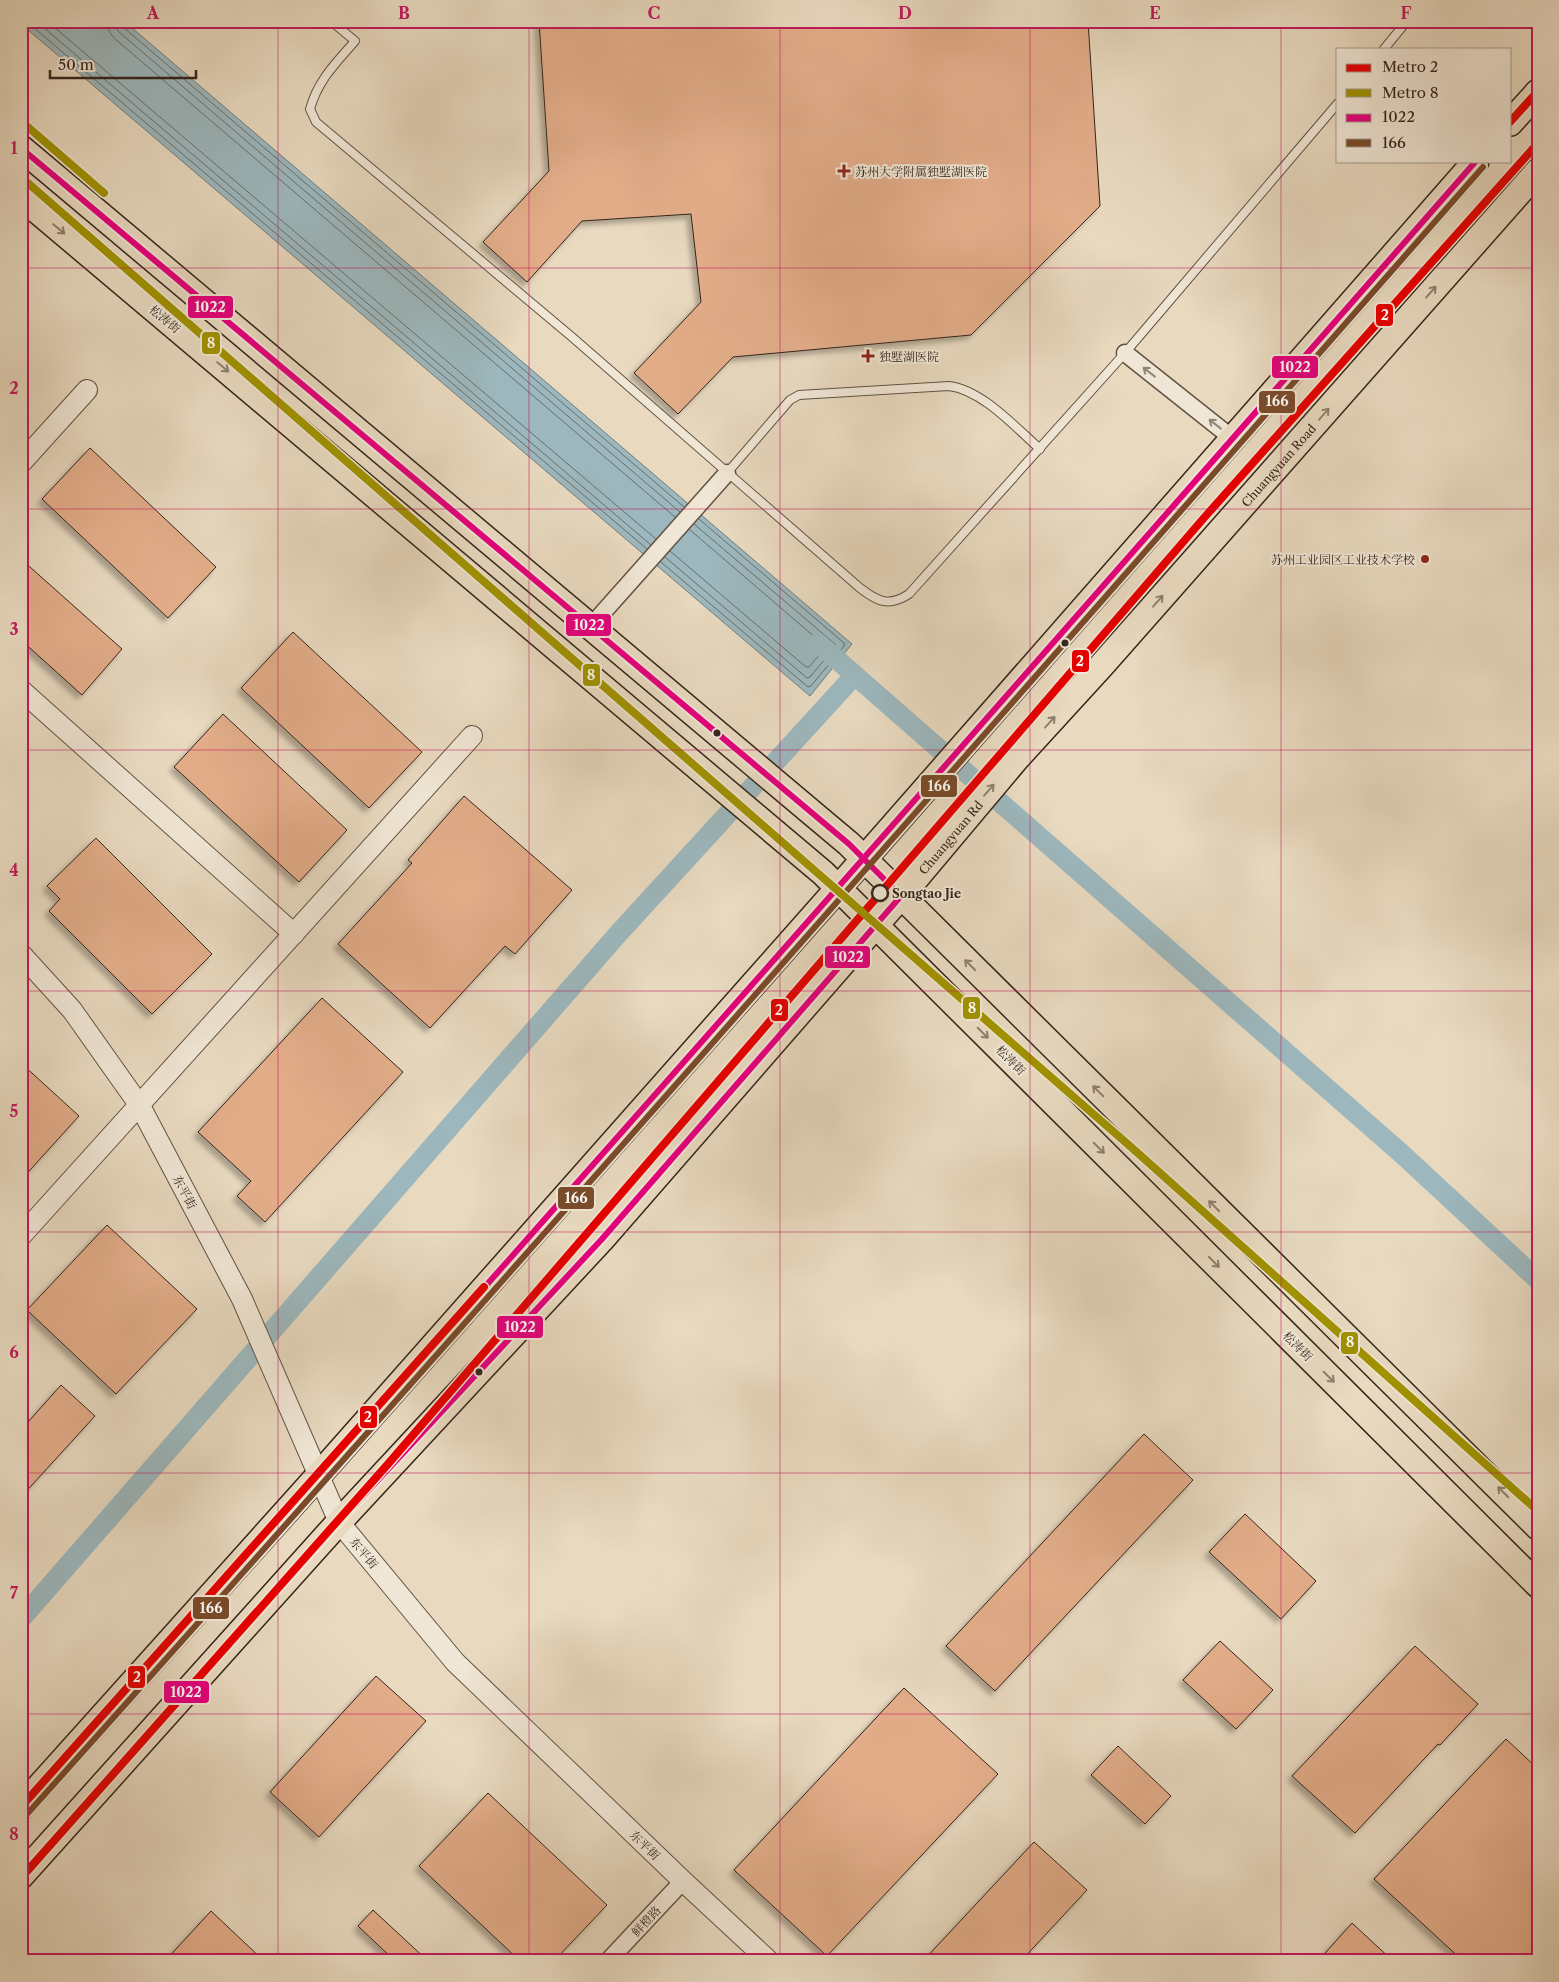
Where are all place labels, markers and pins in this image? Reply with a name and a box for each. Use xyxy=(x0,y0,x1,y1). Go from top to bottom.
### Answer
marker: 苏州大学附属独墅湖医院 xyxy=(837,164,851,178)
place label: 苏州大学附属独墅湖医院 xyxy=(855,164,987,179)
marker: 独墅湖医院 xyxy=(861,349,875,363)
place label: 独墅湖医院 xyxy=(879,349,939,364)
place label: 苏州工业园区工业技术学校 xyxy=(1271,552,1415,567)
marker: 苏州工业园区工业技术学校 xyxy=(1419,553,1431,565)
unlabelled marker xyxy=(1060,638,1070,648)
unlabelled marker xyxy=(712,728,722,738)
marker: Songtao Jie xyxy=(871,884,889,902)
place label: Songtao Jie xyxy=(892,886,961,901)
unlabelled marker xyxy=(474,1367,484,1377)

